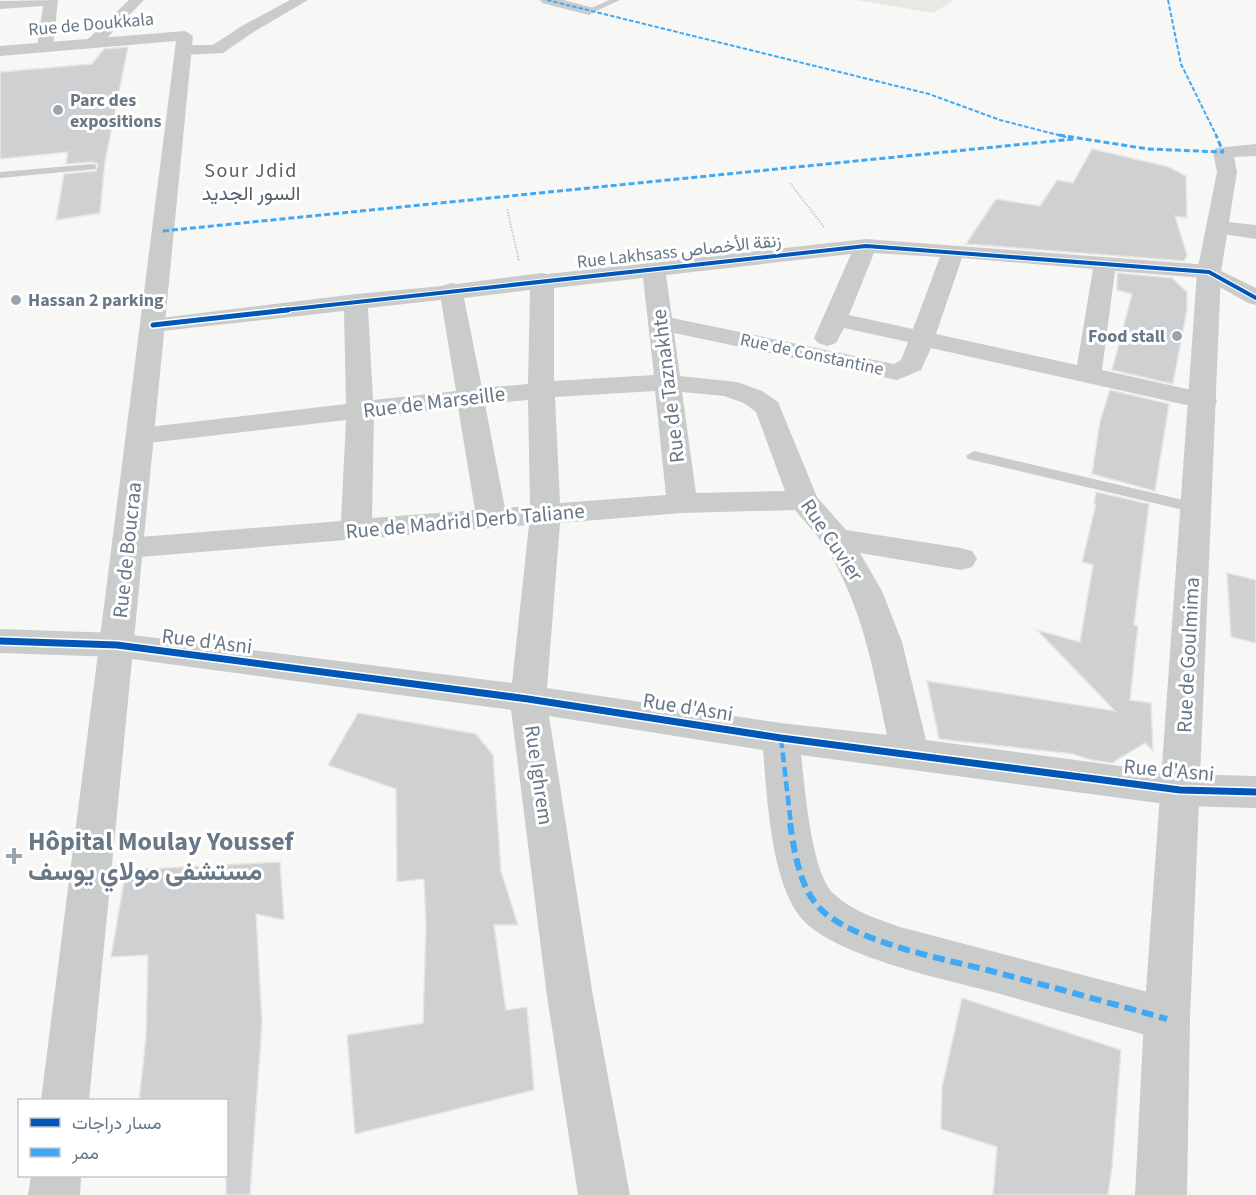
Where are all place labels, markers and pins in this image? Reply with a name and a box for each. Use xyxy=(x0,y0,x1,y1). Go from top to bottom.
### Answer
place label: Parc des expositions xyxy=(70,88,162,134)
marker: Parc des expositions xyxy=(51,103,65,117)
place label: Hassan 2 parking xyxy=(28,288,164,313)
marker: Hassan 2 parking xyxy=(9,293,23,307)
place label: Food stall xyxy=(1088,324,1165,349)
marker: Food stall xyxy=(1170,329,1184,343)
place label: Hôpital Moulay Youssef مستشفى مولاي يوسف xyxy=(28,823,294,893)
marker: Hôpital Moulay Youssef مستشفى مولاي يوسف xyxy=(5,847,23,865)

